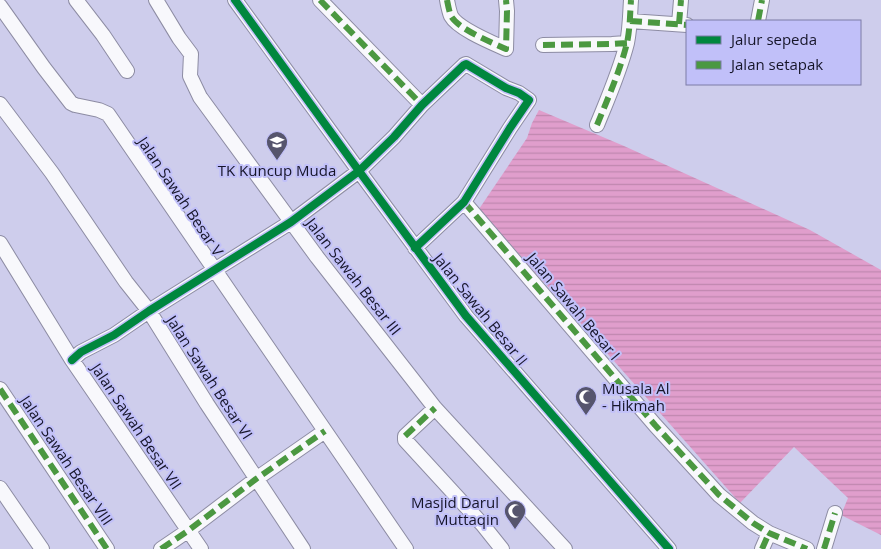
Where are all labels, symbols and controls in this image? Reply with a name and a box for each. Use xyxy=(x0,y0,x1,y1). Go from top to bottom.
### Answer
legend xyxy=(686,20,861,85)
text: Jalur sepeda xyxy=(729,29,817,49)
text: Jalan setapak xyxy=(729,54,823,74)
school or university icon: TK Kuncup Muda xyxy=(265,130,289,161)
street label: Jalan Sawah Besar V xyxy=(133,131,228,260)
place label: TK Kuncup Muda xyxy=(218,160,336,180)
street label: Jalan Sawah Besar III xyxy=(301,212,406,339)
street label: Jalan Sawah Besar I xyxy=(522,246,625,364)
street label: Jalan Sawah Besar II xyxy=(428,247,533,369)
street label: Jalan Sawah Besar VI xyxy=(161,310,258,443)
street label: Jalan Sawah Besar VII xyxy=(86,357,187,493)
place label: Musala Al - Hikmah xyxy=(602,378,669,415)
mosque icon: Musala Al - Hikmah xyxy=(574,385,598,416)
street label: Jalan Sawah Besar VIII xyxy=(15,390,118,529)
place label: Masjid Darul Muttaqin xyxy=(411,492,499,529)
mosque icon: Masjid Darul Muttaqin xyxy=(503,499,527,530)

